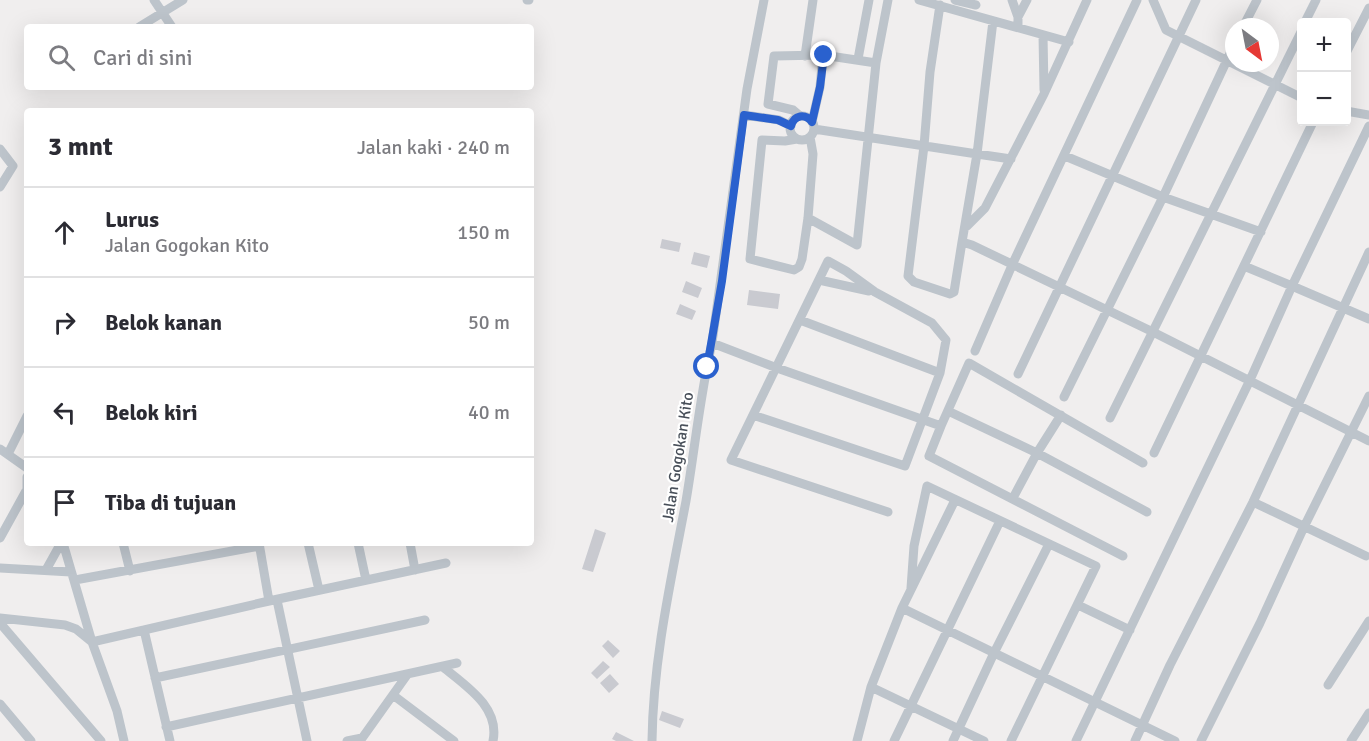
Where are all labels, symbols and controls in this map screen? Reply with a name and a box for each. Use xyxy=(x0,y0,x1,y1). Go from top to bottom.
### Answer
north arrow xyxy=(1225,18,1279,72)
map controls xyxy=(1297,18,1351,126)
button: + xyxy=(1297,18,1351,72)
search box xyxy=(24,24,534,90)
icon: search xyxy=(45,41,78,74)
route end xyxy=(810,41,836,67)
text: Cari di sini xyxy=(93,44,193,71)
button: − xyxy=(1297,72,1351,126)
text: 3 mnt xyxy=(48,131,113,163)
text: Jalan kaki · 240 m xyxy=(357,135,510,160)
text: Lurus xyxy=(105,206,159,233)
icon: ahead xyxy=(48,216,81,249)
text: 150 m xyxy=(457,220,510,245)
text: Jalan Gogokan Kito xyxy=(105,233,269,258)
icon: right xyxy=(48,306,81,339)
text: Belok kanan xyxy=(105,309,222,336)
text: 50 m xyxy=(468,310,510,335)
route start xyxy=(693,353,719,379)
street label: Jalan Gogokan Kito xyxy=(658,391,698,524)
icon: left xyxy=(48,396,81,429)
text: Belok kiri xyxy=(105,399,198,426)
text: 40 m xyxy=(468,400,510,425)
icon: arrive xyxy=(48,486,81,519)
text: Tiba di tujuan xyxy=(105,489,236,516)

